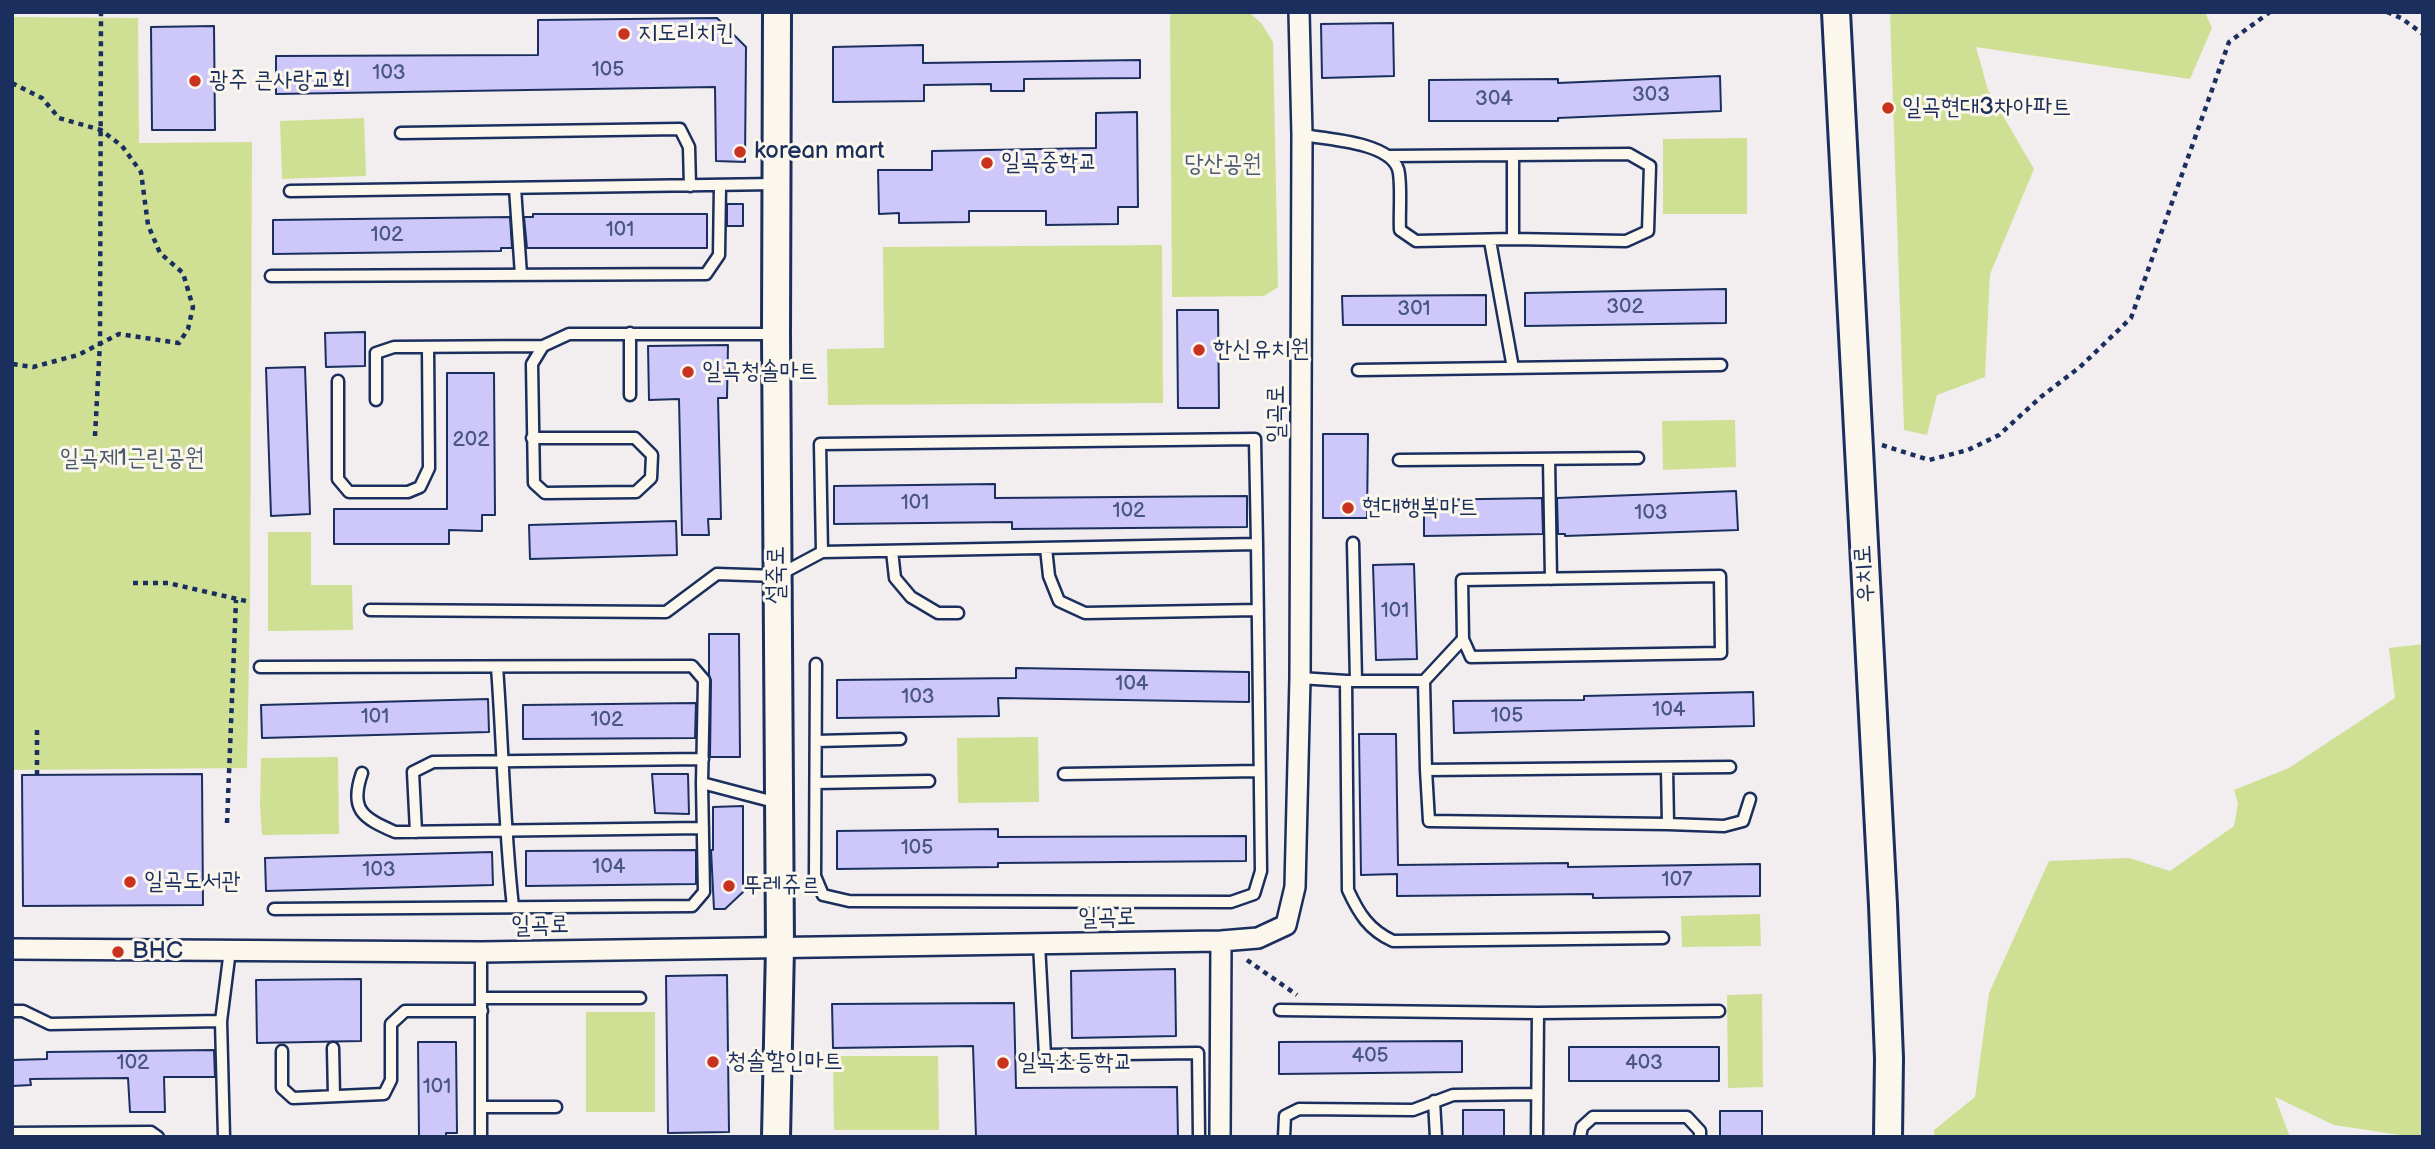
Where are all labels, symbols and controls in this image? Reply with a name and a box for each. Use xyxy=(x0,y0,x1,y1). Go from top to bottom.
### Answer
place label: 지도리치킨 xyxy=(638,20,735,48)
marker: 지도리치킨 xyxy=(616,26,632,42)
house number: 105 xyxy=(592,58,624,84)
house number: 103 xyxy=(372,61,406,87)
place label: 광주 큰사랑교회 xyxy=(209,67,351,95)
marker: 광주 큰사랑교회 xyxy=(187,73,203,89)
house number: 303 xyxy=(1632,83,1670,109)
house number: 304 xyxy=(1475,87,1513,113)
place label: 일곡현대3차아파트 xyxy=(1902,94,2071,122)
marker: 일곡현대3차아파트 xyxy=(1880,100,1896,116)
place label: korean mart xyxy=(754,138,885,166)
marker: korean mart xyxy=(732,144,748,160)
place label: 일곡중학교 xyxy=(1001,149,1098,177)
park label: 당산공원 xyxy=(1184,151,1262,179)
marker: 일곡중학교 xyxy=(979,155,995,171)
house number: 101 xyxy=(606,218,634,244)
house number: 102 xyxy=(371,223,403,249)
house number: 302 xyxy=(1606,295,1644,321)
house number: 301 xyxy=(1397,297,1431,323)
place label: 한신유치원 xyxy=(1213,336,1310,364)
marker: 한신유치원 xyxy=(1191,342,1207,358)
place label: 일곡청솔마트 xyxy=(702,358,818,386)
marker: 일곡청솔마트 xyxy=(680,364,696,380)
street label: 일곡로 xyxy=(1263,385,1291,443)
house number: 202 xyxy=(452,428,490,454)
park label: 일곡제1근린공원 xyxy=(60,445,204,473)
house number: 101 xyxy=(901,491,929,517)
place label: 현대행복마트 xyxy=(1362,494,1478,522)
house number: 102 xyxy=(1113,499,1145,525)
marker: 현대행복마트 xyxy=(1340,500,1356,516)
house number: 103 xyxy=(1634,501,1668,527)
street label: 우치로 xyxy=(1849,544,1881,604)
street label: 설죽로 xyxy=(763,546,791,604)
house number: 101 xyxy=(1381,599,1409,625)
house number: 104 xyxy=(1115,672,1149,698)
house number: 103 xyxy=(901,685,935,711)
house number: 104 xyxy=(1652,698,1686,724)
house number: 105 xyxy=(1491,704,1523,730)
house number: 101 xyxy=(361,705,389,731)
house number: 102 xyxy=(591,708,623,734)
house number: 105 xyxy=(901,836,933,862)
house number: 104 xyxy=(592,855,626,881)
house number: 103 xyxy=(362,858,396,884)
place label: 일곡도서관 xyxy=(144,868,241,896)
house number: 107 xyxy=(1662,868,1692,894)
place label: 뚜레쥬르 xyxy=(743,872,820,900)
marker: 일곡도서관 xyxy=(122,874,138,890)
marker: 뚜레쥬르 xyxy=(721,878,737,894)
street label: 일곡로 xyxy=(1078,903,1136,933)
street label: 일곡로 xyxy=(511,911,569,941)
place label: BHC xyxy=(132,938,183,966)
marker: BHC xyxy=(110,944,126,960)
house number: 405 xyxy=(1351,1044,1389,1070)
place label: 청솔할인마트 xyxy=(727,1048,843,1076)
place label: 일곡초등학교 xyxy=(1017,1049,1133,1077)
house number: 102 xyxy=(117,1051,149,1077)
house number: 403 xyxy=(1625,1051,1663,1077)
marker: 청솔할인마트 xyxy=(705,1054,721,1070)
marker: 일곡초등학교 xyxy=(995,1055,1011,1071)
house number: 101 xyxy=(423,1075,451,1101)

